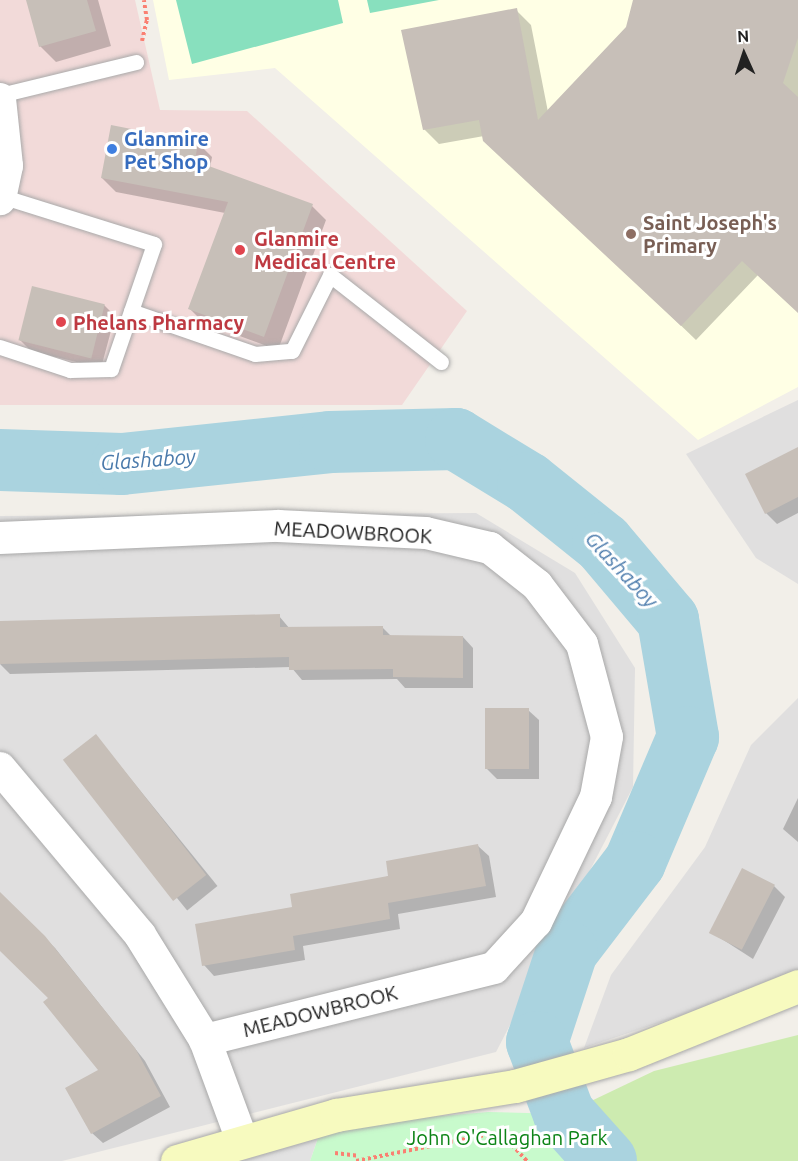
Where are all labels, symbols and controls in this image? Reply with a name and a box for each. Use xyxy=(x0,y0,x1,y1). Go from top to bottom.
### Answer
north arrow xyxy=(714,24,774,84)
text: N xyxy=(737,27,749,45)
place label: Glanmire Pet Shop xyxy=(124,126,209,173)
marker: Glanmire Pet Shop xyxy=(105,142,119,156)
place label: Saint Joseph's Primary xyxy=(643,210,777,257)
place label: Glanmire Medical Centre xyxy=(254,226,396,273)
marker: Saint Joseph's Primary xyxy=(624,227,638,241)
marker: Glanmire Medical Centre xyxy=(231,241,249,259)
place label: Phelans Pharmacy xyxy=(73,310,244,334)
marker: Phelans Pharmacy xyxy=(54,315,68,329)
water label: Glashaboy xyxy=(100,443,196,475)
street label: MEADOWBROOK xyxy=(273,516,433,548)
water label: Glashaboy xyxy=(580,526,664,612)
street label: MEADOWBROOK xyxy=(240,980,400,1042)
park label: John O'Callaghan Park xyxy=(406,1125,608,1149)

